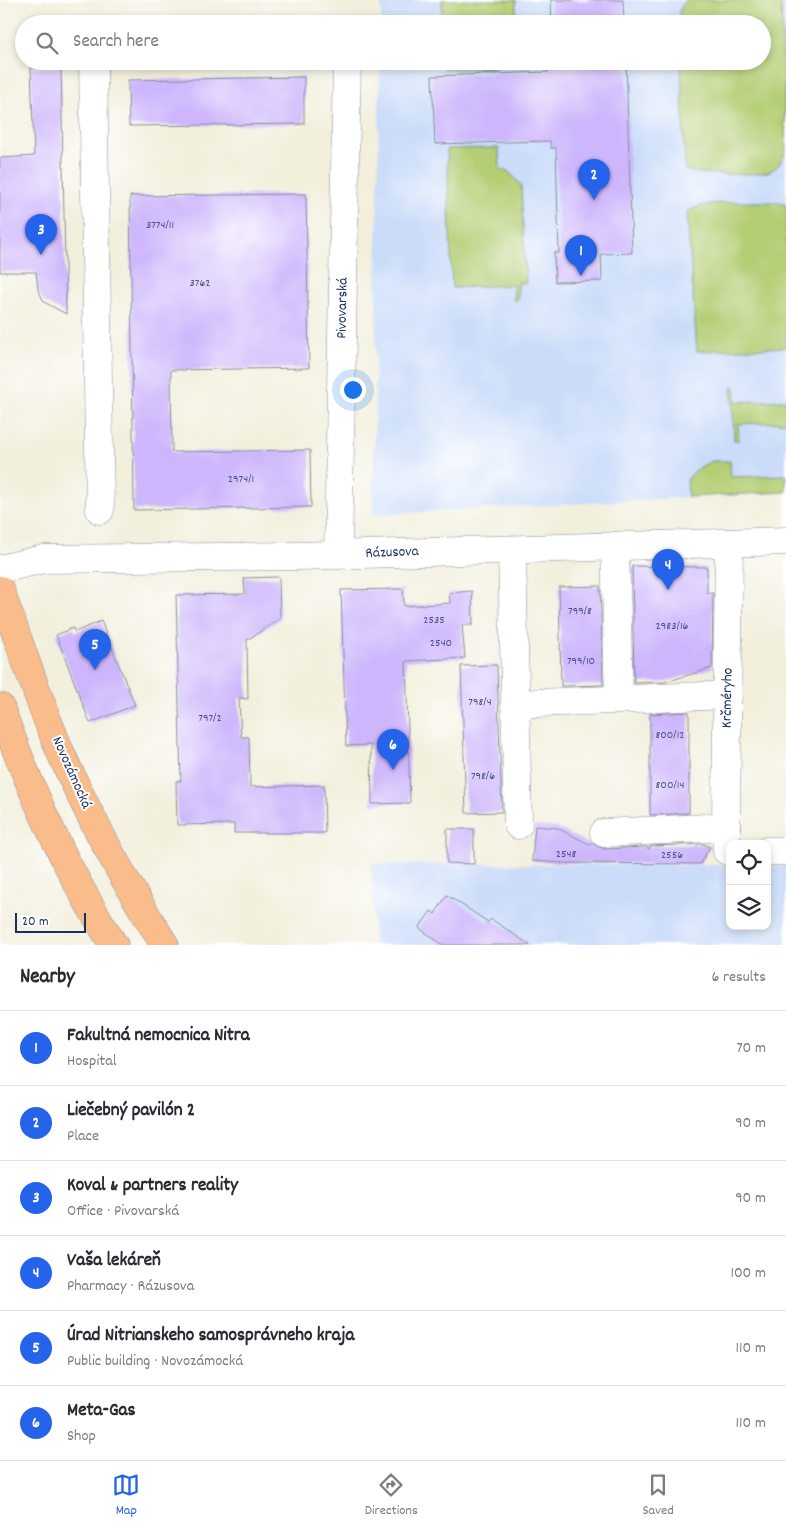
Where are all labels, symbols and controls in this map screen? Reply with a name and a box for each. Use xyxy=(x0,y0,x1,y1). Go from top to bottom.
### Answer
search box xyxy=(15,15,771,70)
icon: search xyxy=(33,29,61,57)
text: Search here xyxy=(73,29,159,56)
pin: 2 xyxy=(578,159,610,200)
pin: 3 xyxy=(25,214,57,255)
house number: 3774/11 xyxy=(146,217,174,234)
pin: 1 xyxy=(565,235,597,276)
house number: 3762 xyxy=(189,275,211,292)
street label: Pivovarská xyxy=(331,277,355,339)
your location xyxy=(340,377,366,403)
house number: 2974/1 xyxy=(228,471,254,488)
street label: Rázusova xyxy=(365,541,420,565)
pin: 4 xyxy=(652,549,684,590)
house number: 799/8 xyxy=(568,603,592,620)
house number: 2535 xyxy=(423,612,445,629)
house number: 2983/16 xyxy=(656,618,689,635)
pin: 5 xyxy=(79,629,111,670)
house number: 2540 xyxy=(430,635,452,652)
house number: 799/10 xyxy=(567,653,595,670)
street label: Krčméryho xyxy=(716,667,740,728)
house number: 798/4 xyxy=(468,694,492,711)
house number: 797/2 xyxy=(198,710,222,727)
house number: 800/12 xyxy=(655,727,685,744)
pin: 6 xyxy=(377,729,409,770)
street label: Novozámocká xyxy=(45,733,97,813)
house number: 798/6 xyxy=(471,768,495,785)
house number: 800/14 xyxy=(656,777,684,794)
map controls xyxy=(726,840,771,930)
button: locate xyxy=(726,840,771,885)
house number: 2548 xyxy=(556,846,576,863)
house number: 2556 xyxy=(661,847,683,864)
button: layers xyxy=(726,885,771,930)
scale bar xyxy=(15,910,86,933)
text: 20 m xyxy=(22,912,49,932)
text: Nearby xyxy=(20,963,75,993)
text: 6 results xyxy=(711,966,766,989)
text: Fakultná nemocnica Nitra xyxy=(67,1023,250,1050)
text: 1 xyxy=(34,1037,38,1060)
text: 70 m xyxy=(736,1037,766,1060)
text: Hospital xyxy=(67,1050,117,1073)
text: Liečebný pavilón 2 xyxy=(67,1098,195,1125)
text: 2 xyxy=(33,1112,40,1135)
text: 90 m xyxy=(735,1112,766,1135)
text: Place xyxy=(67,1125,99,1148)
text: Koval & partners reality xyxy=(67,1173,238,1200)
text: 3 xyxy=(32,1187,40,1210)
text: 90 m xyxy=(735,1187,766,1210)
text: Office · Pivovarská xyxy=(67,1200,179,1223)
text: Vaša lekáreň xyxy=(67,1248,161,1275)
text: 4 xyxy=(33,1262,39,1285)
text: 100 m xyxy=(730,1262,766,1285)
text: Pharmacy · Rázusova xyxy=(67,1275,194,1298)
text: Úrad Nitrianskeho samosprávneho kraja xyxy=(67,1323,354,1350)
text: 5 xyxy=(32,1337,40,1360)
text: 110 m xyxy=(736,1337,766,1360)
text: Public building · Novozámocká xyxy=(67,1350,243,1373)
text: Meta-Gas xyxy=(67,1398,135,1425)
text: 6 xyxy=(32,1412,40,1435)
text: 110 m xyxy=(736,1412,766,1435)
text: Shop xyxy=(67,1425,96,1448)
tab: Map xyxy=(112,1471,140,1521)
tab: Directions xyxy=(365,1471,418,1521)
tab: Saved xyxy=(642,1471,674,1521)

